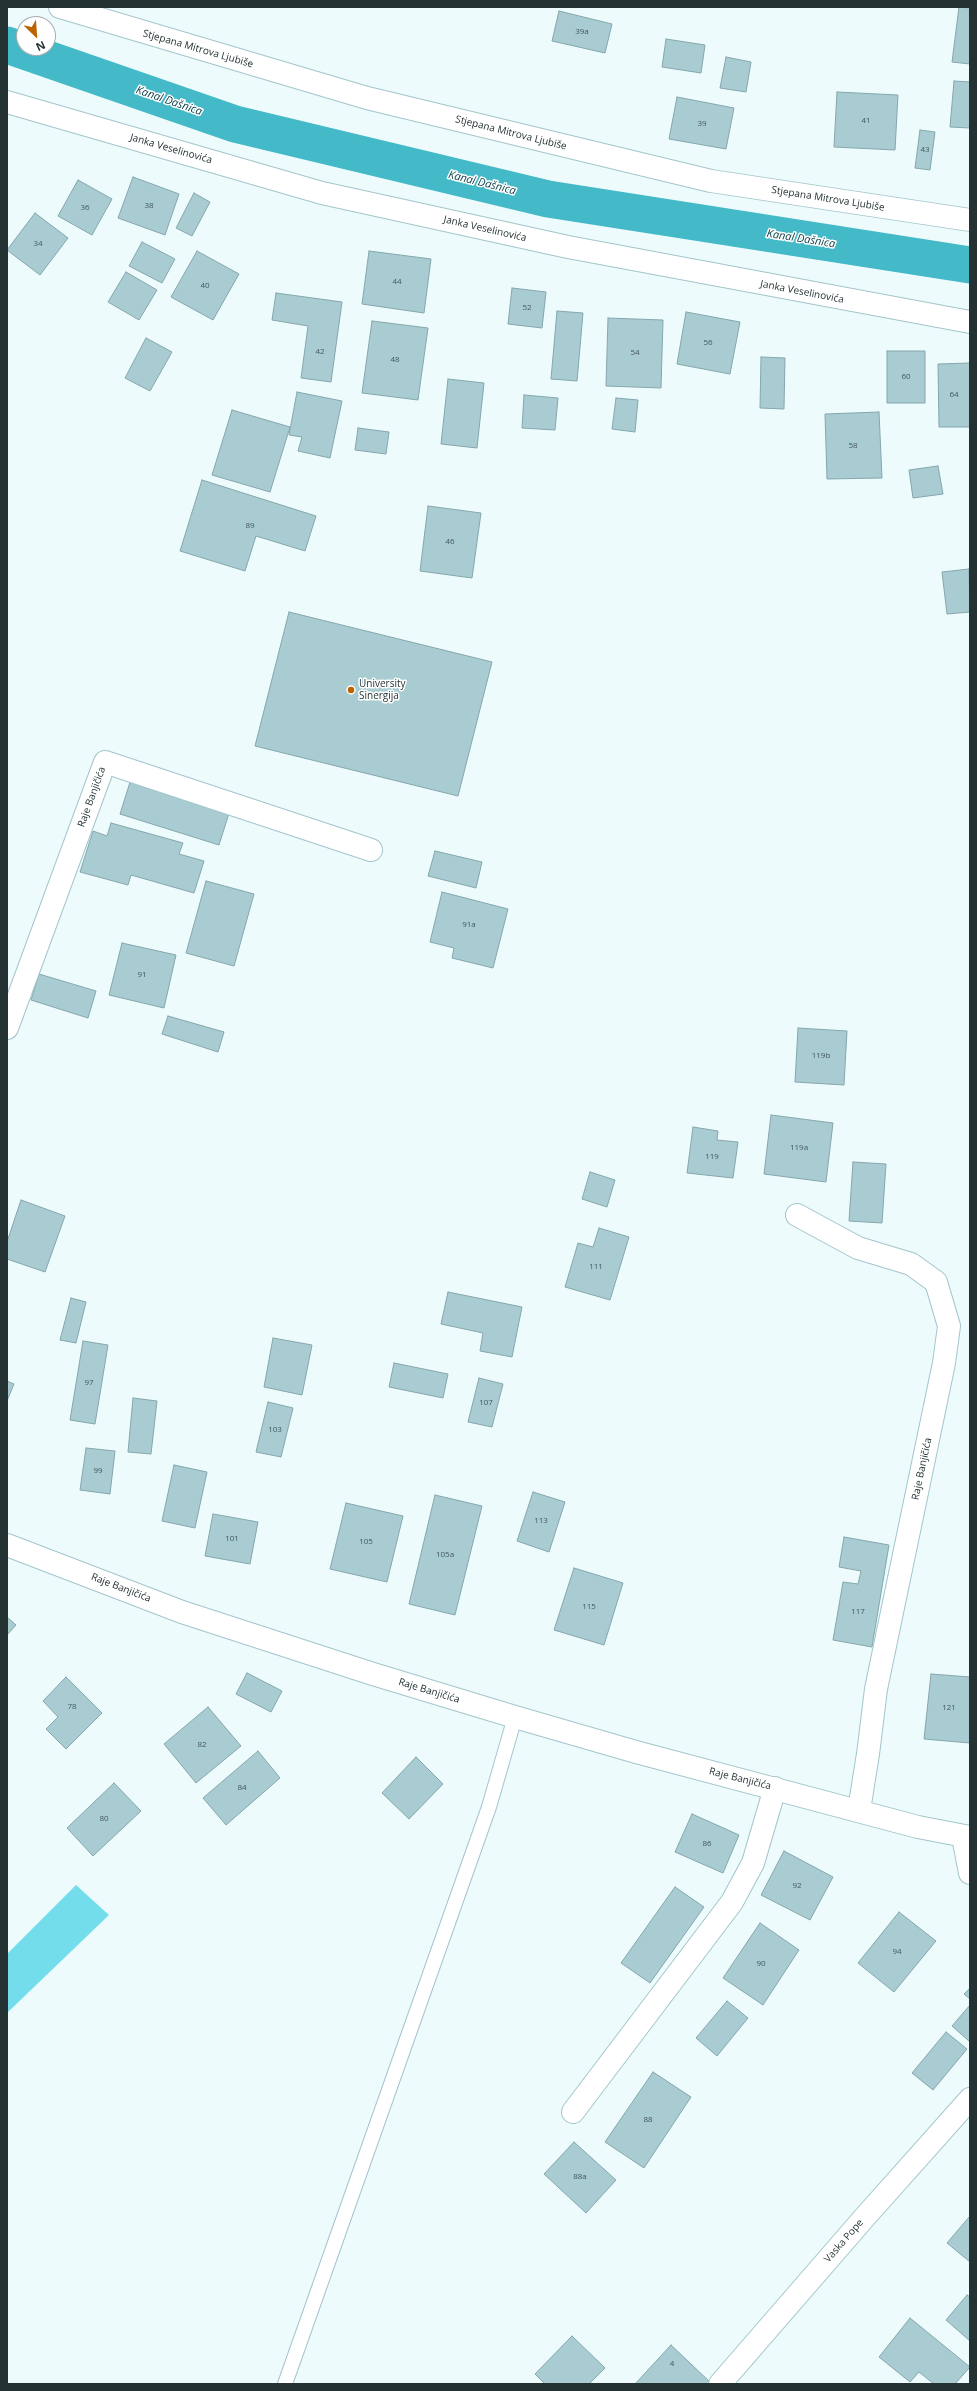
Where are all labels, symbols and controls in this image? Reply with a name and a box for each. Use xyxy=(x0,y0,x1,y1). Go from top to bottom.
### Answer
north arrow xyxy=(16,16,56,56)
street label: Stjepana Mitrova Ljubiše xyxy=(141,27,255,71)
house number: 39a xyxy=(575,27,589,37)
text: N xyxy=(34,38,48,55)
water label: Kanal Dašnica xyxy=(134,83,204,119)
street label: Stjepana Mitrova Ljubiše xyxy=(454,113,568,153)
house number: 41 xyxy=(861,116,871,126)
house number: 39 xyxy=(697,119,707,129)
street label: Janka Veselinovića xyxy=(129,132,213,166)
house number: 43 xyxy=(920,145,930,155)
water label: Kanal Dašnica xyxy=(447,168,517,198)
street label: Stjepana Mitrova Ljubiše xyxy=(771,184,885,214)
house number: 38 xyxy=(144,201,154,211)
house number: 36 xyxy=(80,203,90,213)
street label: Janka Veselinovića xyxy=(442,214,528,244)
water label: Kanal Dašnica xyxy=(766,227,836,251)
house number: 34 xyxy=(33,239,43,249)
house number: 44 xyxy=(392,277,402,287)
street label: Janka Veselinovića xyxy=(759,278,845,306)
house number: 40 xyxy=(200,281,210,291)
house number: 52 xyxy=(522,303,532,313)
house number: 56 xyxy=(703,338,713,348)
house number: 42 xyxy=(315,347,325,357)
house number: 54 xyxy=(630,348,640,358)
house number: 48 xyxy=(390,355,400,365)
house number: 60 xyxy=(901,372,911,382)
house number: 64 xyxy=(949,390,959,400)
house number: 58 xyxy=(848,441,858,451)
house number: 89 xyxy=(245,521,255,531)
house number: 46 xyxy=(445,537,455,547)
place label: University Sinergija xyxy=(359,678,406,702)
marker: University Sinergija xyxy=(346,685,356,695)
street label: Raje Banjičića xyxy=(76,765,108,829)
house number: 91a xyxy=(462,920,476,930)
house number: 91 xyxy=(137,970,147,980)
house number: 119b xyxy=(812,1051,830,1061)
house number: 119a xyxy=(790,1143,808,1153)
house number: 119 xyxy=(705,1152,719,1162)
house number: 111 xyxy=(589,1262,603,1272)
house number: 97 xyxy=(84,1378,94,1388)
house number: 107 xyxy=(479,1398,493,1408)
house number: 103 xyxy=(268,1425,282,1435)
street label: Raje Banjičića xyxy=(910,1437,934,1501)
house number: 99 xyxy=(93,1466,103,1476)
house number: 113 xyxy=(534,1516,548,1526)
house number: 101 xyxy=(225,1534,239,1544)
house number: 105 xyxy=(359,1537,373,1547)
house number: 105a xyxy=(436,1550,454,1560)
street label: Raje Banjičića xyxy=(89,1571,153,1605)
house number: 115 xyxy=(582,1602,596,1612)
house number: 117 xyxy=(851,1607,865,1617)
street label: Raje Banjičića xyxy=(397,1676,461,1706)
house number: 78 xyxy=(67,1702,77,1712)
house number: 121 xyxy=(942,1703,956,1713)
house number: 82 xyxy=(197,1740,207,1750)
street label: Raje Banjičića xyxy=(708,1766,772,1792)
house number: 84 xyxy=(237,1783,247,1793)
house number: 80 xyxy=(99,1814,109,1824)
house number: 86 xyxy=(702,1839,712,1849)
house number: 92 xyxy=(792,1881,802,1891)
house number: 94 xyxy=(892,1947,902,1957)
house number: 90 xyxy=(756,1959,766,1969)
house number: 88 xyxy=(643,2115,653,2125)
house number: 88a xyxy=(573,2172,587,2182)
street label: Vaska Pope xyxy=(822,2217,866,2265)
house number: 4 xyxy=(670,2359,674,2369)

